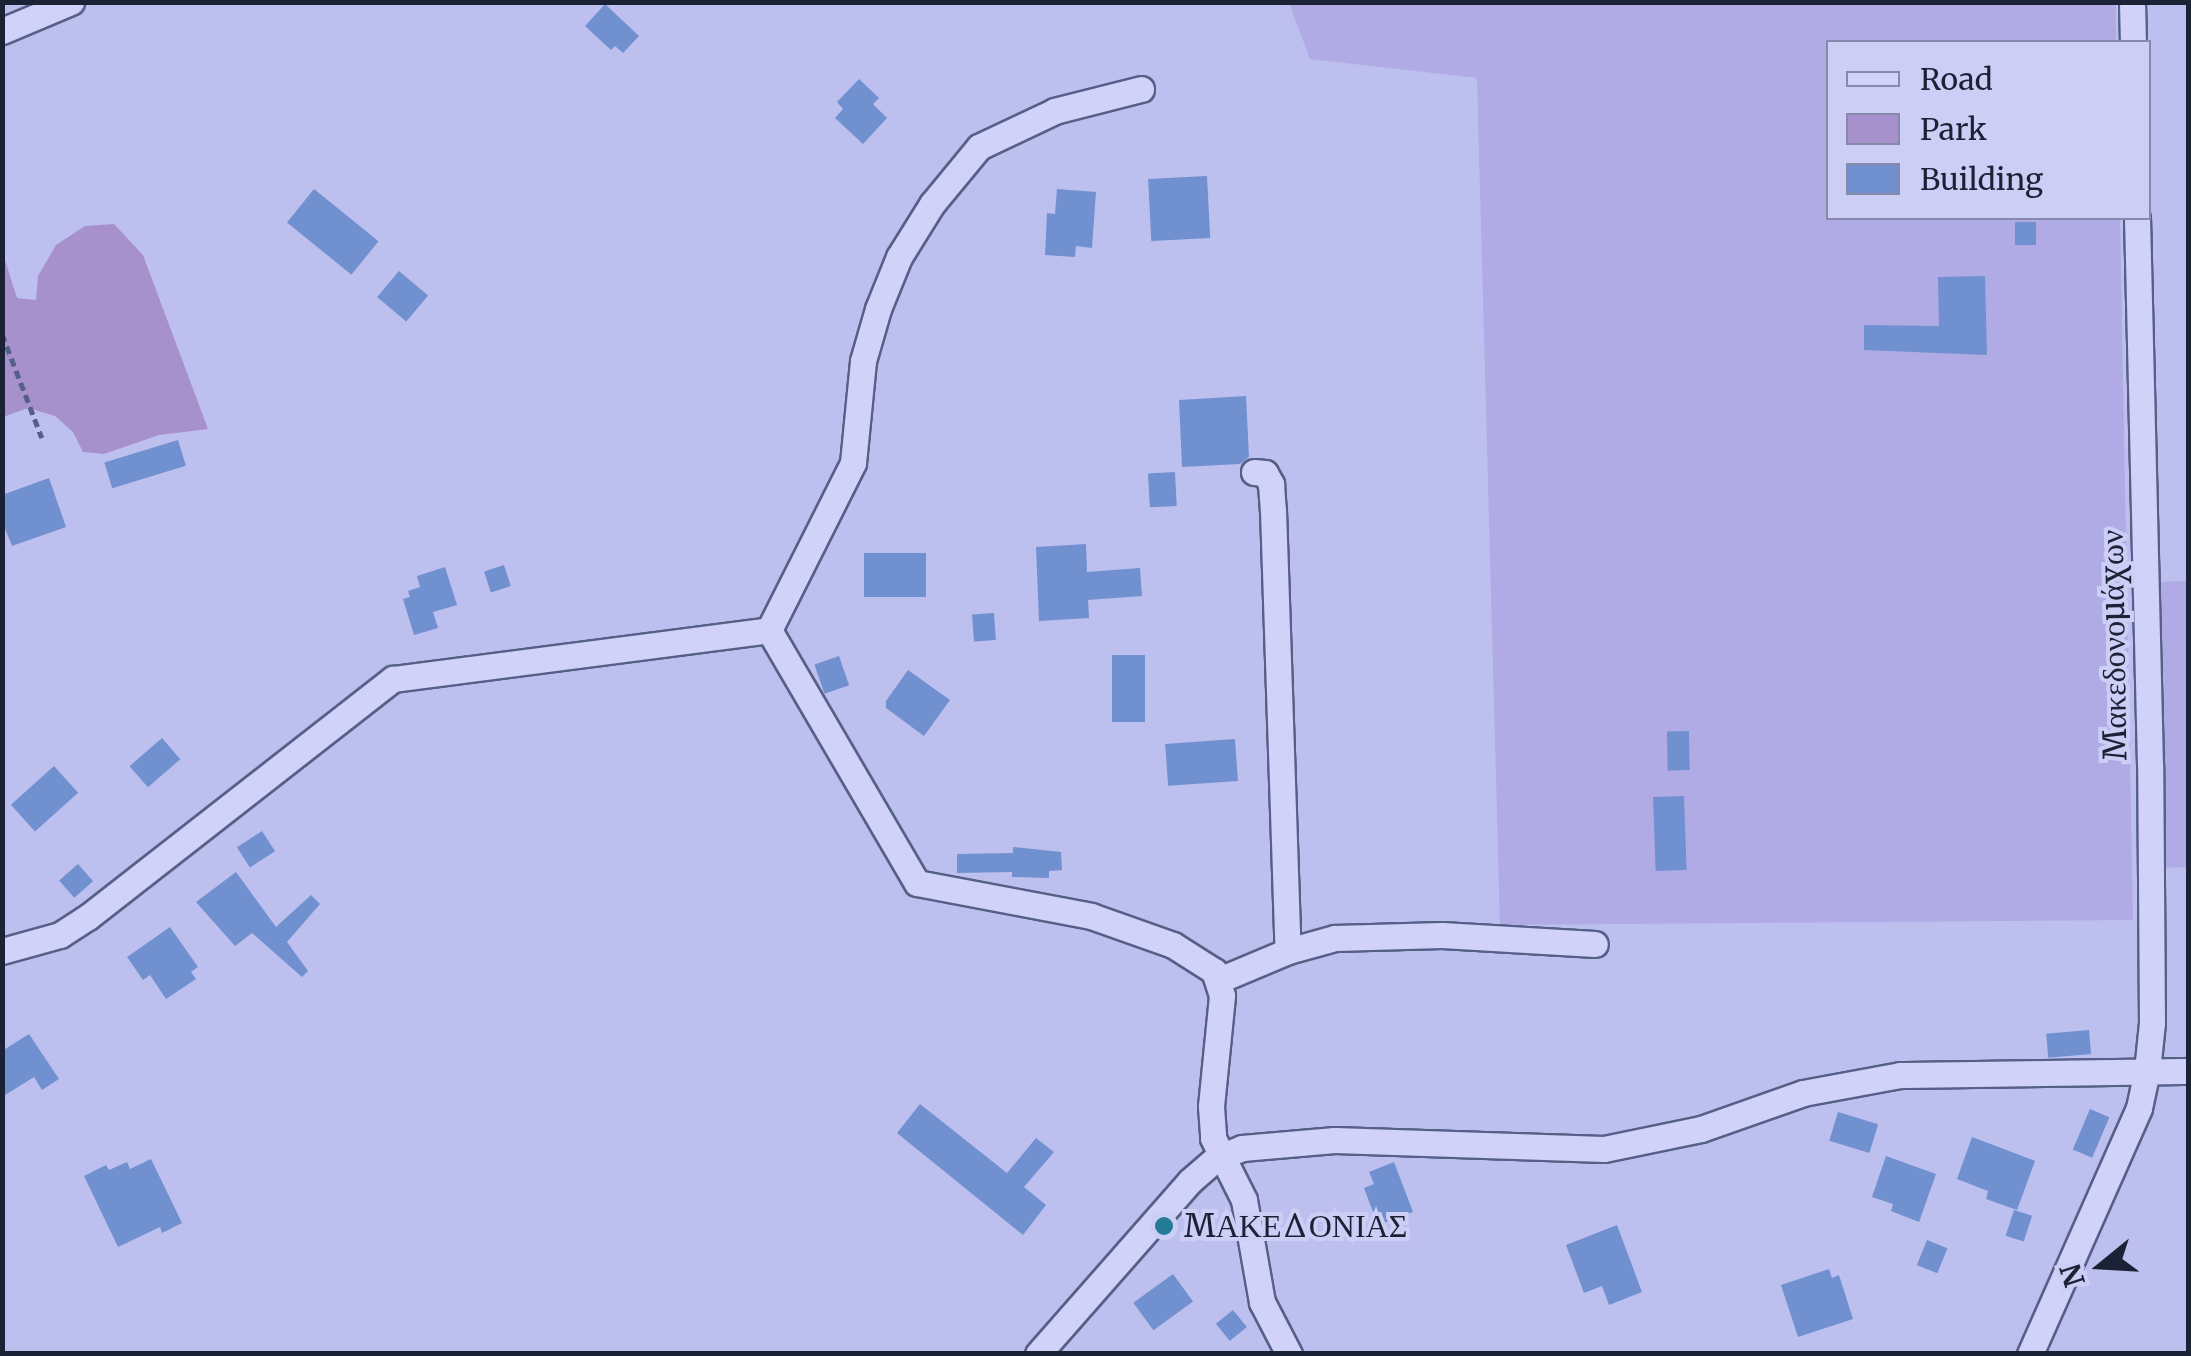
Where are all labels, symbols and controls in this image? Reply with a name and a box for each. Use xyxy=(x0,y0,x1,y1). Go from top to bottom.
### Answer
legend xyxy=(1826,40,2151,220)
text: Road xyxy=(1920,60,1993,98)
text: Park xyxy=(1920,110,1987,148)
text: Building xyxy=(1920,160,2043,198)
street label: Μακεδονομάχων xyxy=(2093,529,2135,761)
place label: ΜΑΚΕΔΟΝΙΑΣ xyxy=(1184,1207,1407,1245)
marker: ΜΑΚΕΔΟΝΙΑΣ xyxy=(1153,1215,1175,1237)
north arrow xyxy=(2051,1216,2151,1316)
text: N xyxy=(2052,1259,2093,1291)

